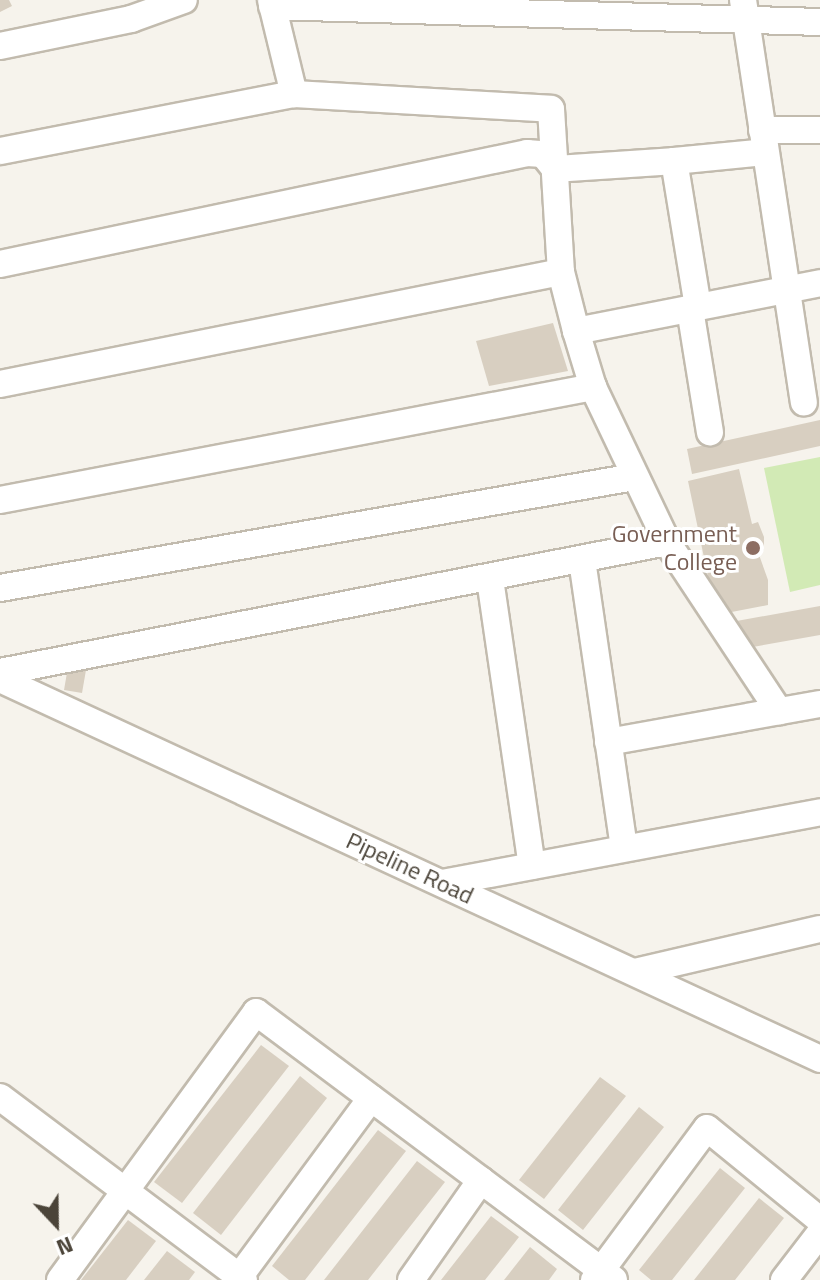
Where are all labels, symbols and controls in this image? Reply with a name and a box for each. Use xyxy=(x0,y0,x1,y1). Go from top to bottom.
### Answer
place label: Government College xyxy=(612,520,737,576)
marker: Government College xyxy=(744,539,762,557)
street label: Pipeline Road xyxy=(342,826,478,910)
north arrow xyxy=(16,1184,96,1264)
text: N xyxy=(52,1228,78,1265)

